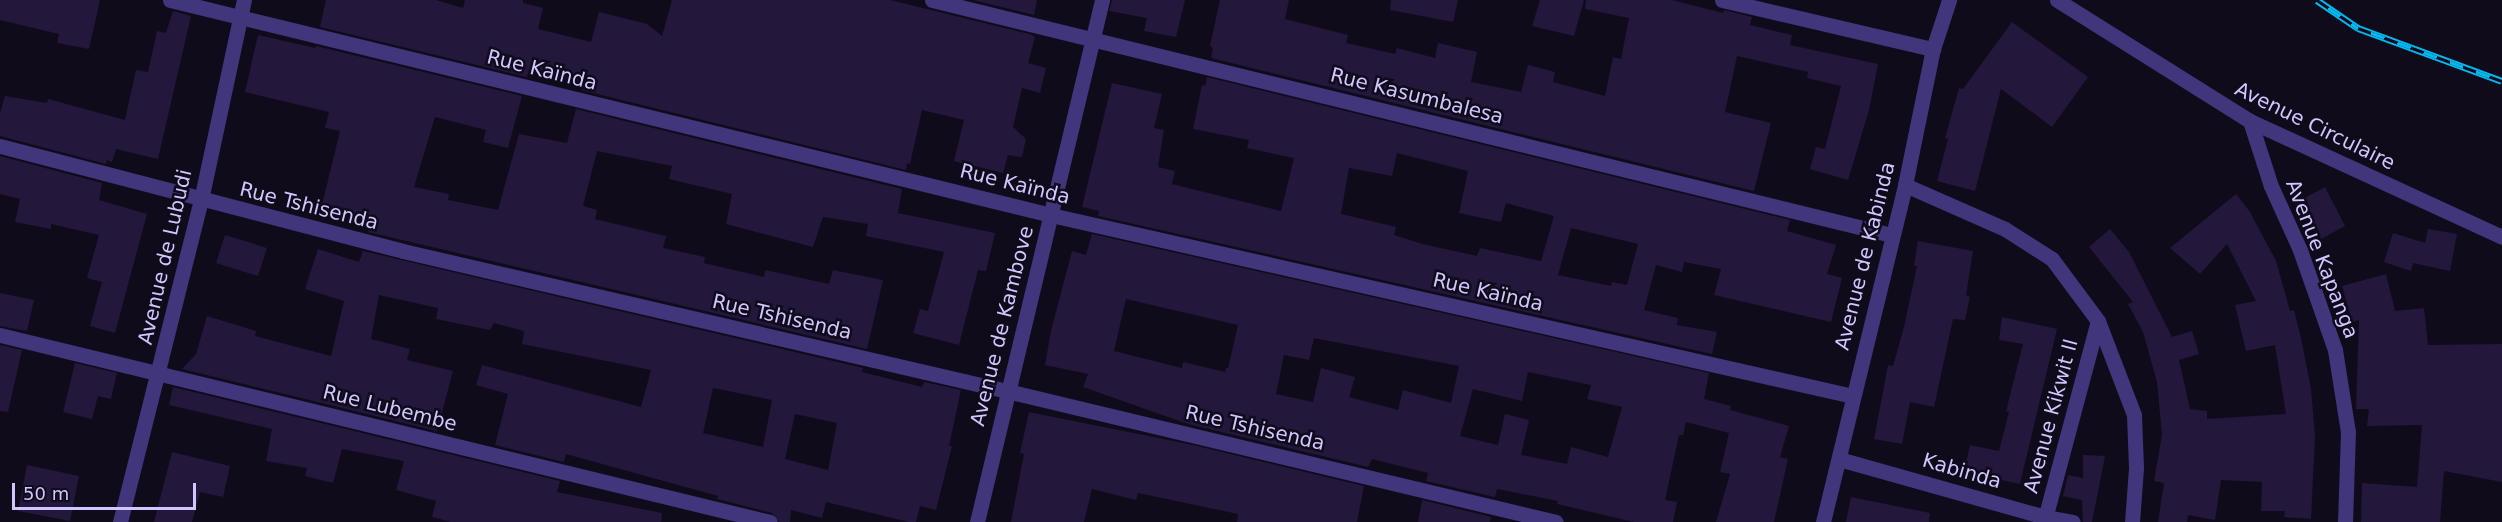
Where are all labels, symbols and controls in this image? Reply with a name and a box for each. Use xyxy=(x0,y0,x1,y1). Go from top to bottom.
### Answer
street label: Rue Kaïnda xyxy=(484,45,600,95)
street label: Rue Kasumbalesa xyxy=(1328,63,1506,129)
street label: Avenue Circulaire xyxy=(2231,77,2399,175)
street label: Rue Kaïnda xyxy=(957,159,1073,209)
street label: Avenue de Kabinda xyxy=(1830,160,1900,352)
street label: Avenue de Lubudi xyxy=(133,167,197,347)
street label: Avenue Kapanga xyxy=(2281,176,2363,342)
street label: Rue Tshisenda xyxy=(237,177,381,235)
street label: Avenue de Kambove xyxy=(965,223,1039,429)
street label: Rue Kaïnda xyxy=(1430,268,1546,316)
street label: Rue Tshisenda xyxy=(710,289,854,345)
street label: Avenue Kikwit II xyxy=(2019,336,2083,496)
street label: Rue Lubembe xyxy=(320,380,460,436)
street label: Rue Tshisenda xyxy=(1183,400,1327,456)
street label: Kabinda xyxy=(1920,448,2004,494)
scale bar xyxy=(15,471,200,509)
text: 50 m xyxy=(23,483,69,504)

